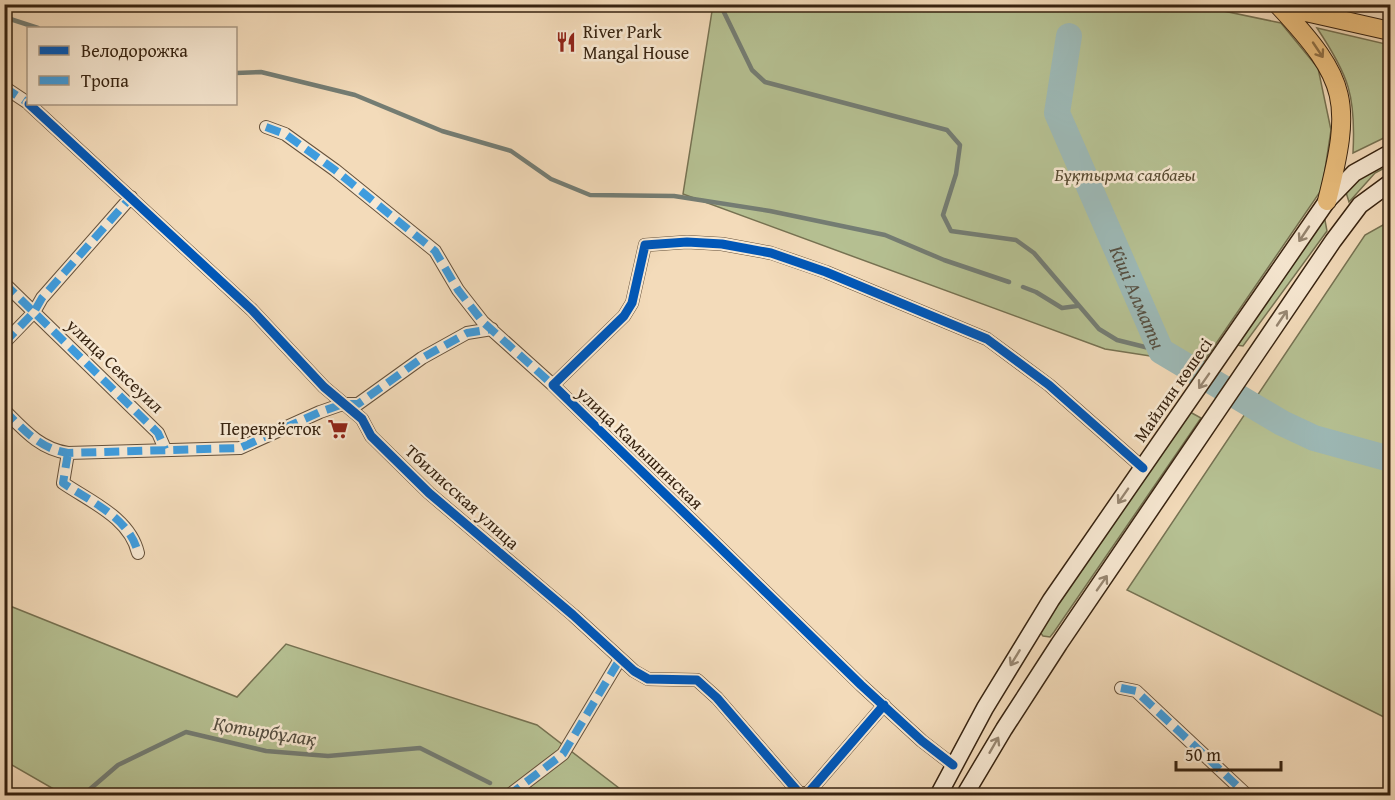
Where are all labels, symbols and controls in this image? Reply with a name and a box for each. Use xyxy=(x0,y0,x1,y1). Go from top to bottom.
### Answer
place label: River Park Mangal House xyxy=(583,18,689,66)
legend xyxy=(27,27,237,105)
restaurant icon: River Park Mangal House xyxy=(554,30,578,54)
text: Велодорожка xyxy=(81,37,188,64)
one-way arrow xyxy=(1311,41,1324,58)
text: Тропа xyxy=(81,67,129,94)
park label: Бұқтырма саябағы xyxy=(1054,161,1196,188)
one-way arrow xyxy=(1298,226,1310,242)
water label: Кіші Алматы xyxy=(1102,240,1174,354)
one-way arrow xyxy=(1276,310,1288,327)
street label: улица Сексеуил xyxy=(60,311,170,419)
street label: Майлин көшесі xyxy=(1127,332,1219,447)
one-way arrow xyxy=(1198,372,1210,388)
street label: улица Камышинская xyxy=(570,379,710,516)
place label: Перекрёсток xyxy=(220,415,322,442)
supermarket icon: Перекрёсток xyxy=(326,417,350,441)
street label: Тбилисская улица xyxy=(399,438,526,556)
one-way arrow xyxy=(1117,487,1129,504)
one-way arrow xyxy=(1096,575,1108,591)
one-way arrow xyxy=(1009,649,1021,666)
water label: Қотырбұлақ xyxy=(212,708,319,753)
scale bar xyxy=(1176,734,1281,772)
one-way arrow xyxy=(988,737,1000,754)
text: 50 m xyxy=(1185,741,1221,768)

